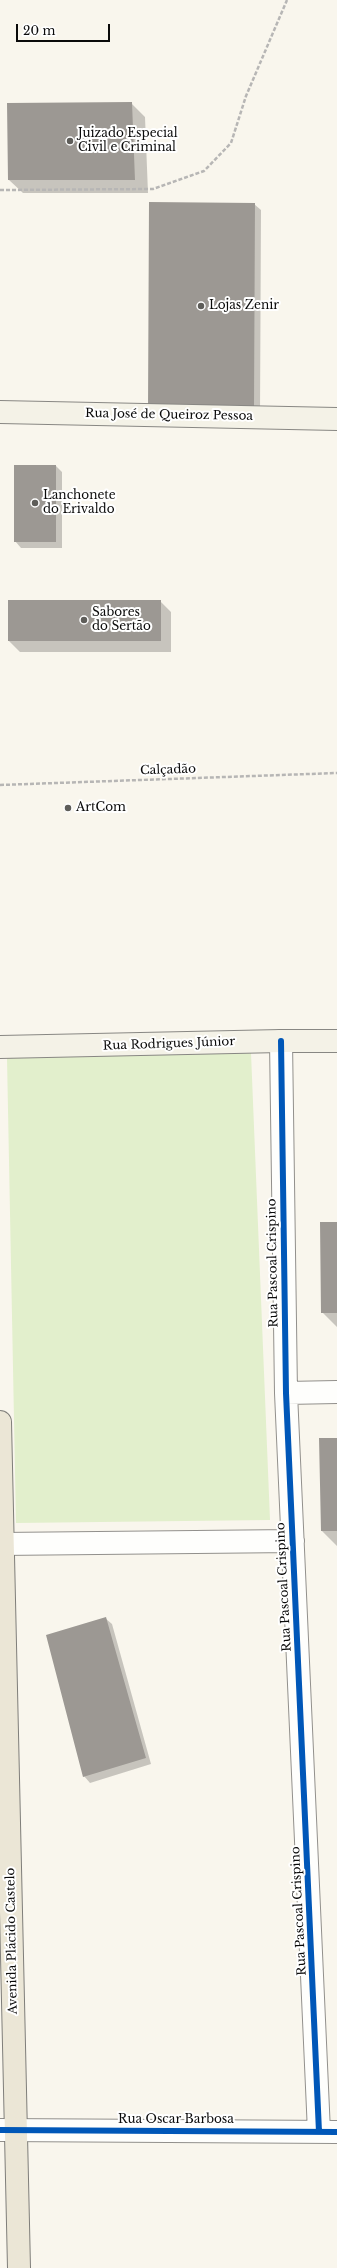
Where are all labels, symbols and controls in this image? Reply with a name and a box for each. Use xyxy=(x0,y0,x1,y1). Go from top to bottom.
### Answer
scale bar xyxy=(18,16,112,42)
text: 20 m xyxy=(23,23,55,38)
place label: Juizado Especial Civil e Criminal xyxy=(78,127,178,155)
marker: Juizado Especial Civil e Criminal xyxy=(65,136,75,146)
place label: Lojas Zenir xyxy=(209,299,279,313)
marker: Lojas Zenir xyxy=(196,301,206,311)
street label: Rua José de Queiroz Pessoa xyxy=(85,406,253,424)
place label: Lanchonete do Erivaldo xyxy=(43,489,116,517)
marker: Lanchonete do Erivaldo xyxy=(30,498,40,508)
place label: Sabores do Sertão xyxy=(92,606,151,634)
marker: Sabores do Sertão xyxy=(79,615,89,625)
street label: Calçadão xyxy=(140,762,196,778)
place label: ArtCom xyxy=(76,801,126,815)
marker: ArtCom xyxy=(63,803,73,813)
street label: Rua Rodrigues Júnior xyxy=(103,1034,235,1054)
street label: Rua Pascoal Crispino xyxy=(265,1198,281,1328)
street label: Rua Pascoal Crispino xyxy=(273,1522,295,1652)
street label: Rua Pascoal Crispino xyxy=(288,1846,310,1976)
street label: Avenida Plácido Castelo xyxy=(4,1868,20,2014)
street label: Rua Oscar Barbosa xyxy=(118,2113,234,2127)

